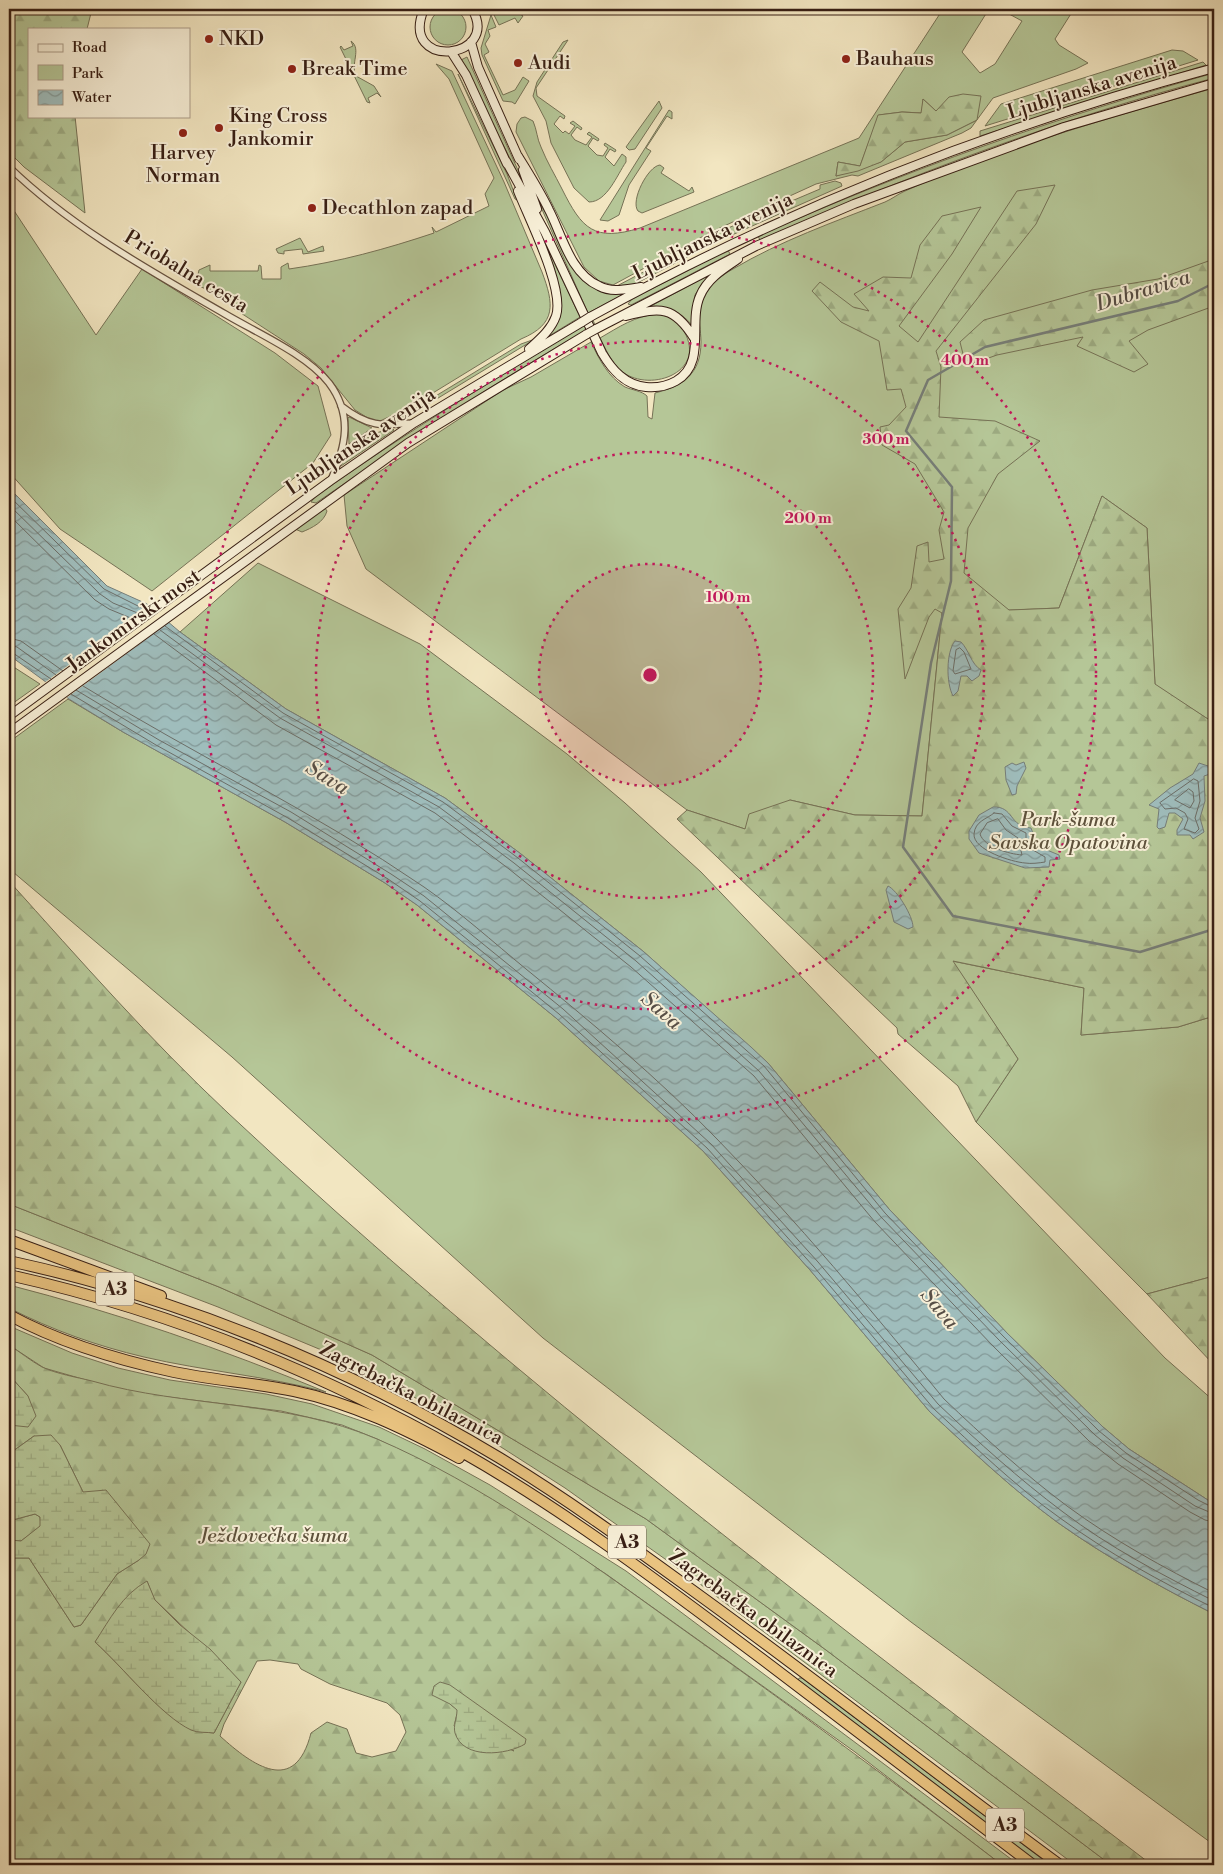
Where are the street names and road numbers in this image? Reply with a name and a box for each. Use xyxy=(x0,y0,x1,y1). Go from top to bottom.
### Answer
street label: Ljubljanska avenija xyxy=(1004,50,1181,126)
street label: Ljubljanska avenija xyxy=(629,187,798,287)
street label: Priobalna cesta xyxy=(119,225,254,319)
street label: Ljubljanska avenija xyxy=(281,382,442,502)
street label: Jankomirski most xyxy=(61,564,206,679)
road number: A3 xyxy=(96,1272,134,1306)
street label: Zagrebačka obilaznica xyxy=(315,1337,508,1452)
road number: A3 xyxy=(608,1525,646,1558)
street label: Zagrebačka obilaznica xyxy=(663,1544,843,1684)
road number: A3 xyxy=(986,1808,1024,1842)

